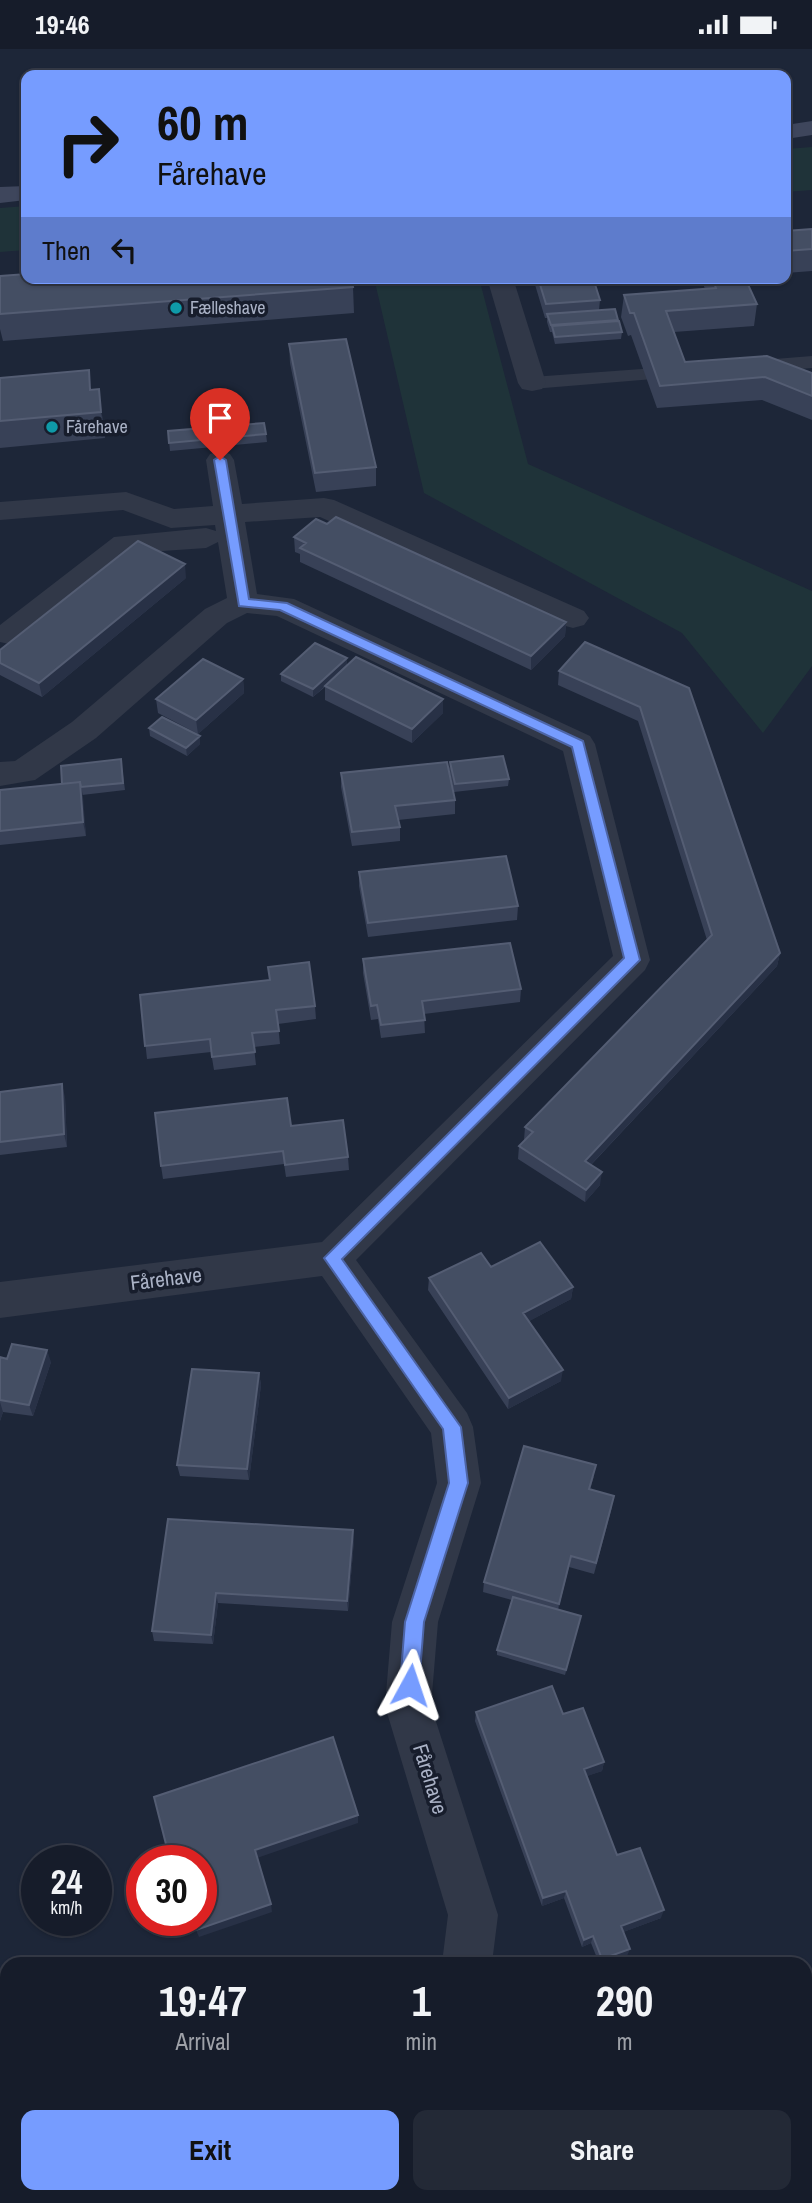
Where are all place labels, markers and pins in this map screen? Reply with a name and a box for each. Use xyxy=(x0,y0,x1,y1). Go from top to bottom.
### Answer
place label: Fælleshave xyxy=(190,295,266,320)
marker: Fælleshave xyxy=(168,300,184,316)
pin xyxy=(190,388,250,460)
place label: Fårehave xyxy=(66,414,128,439)
marker: Fårehave xyxy=(44,419,60,435)

